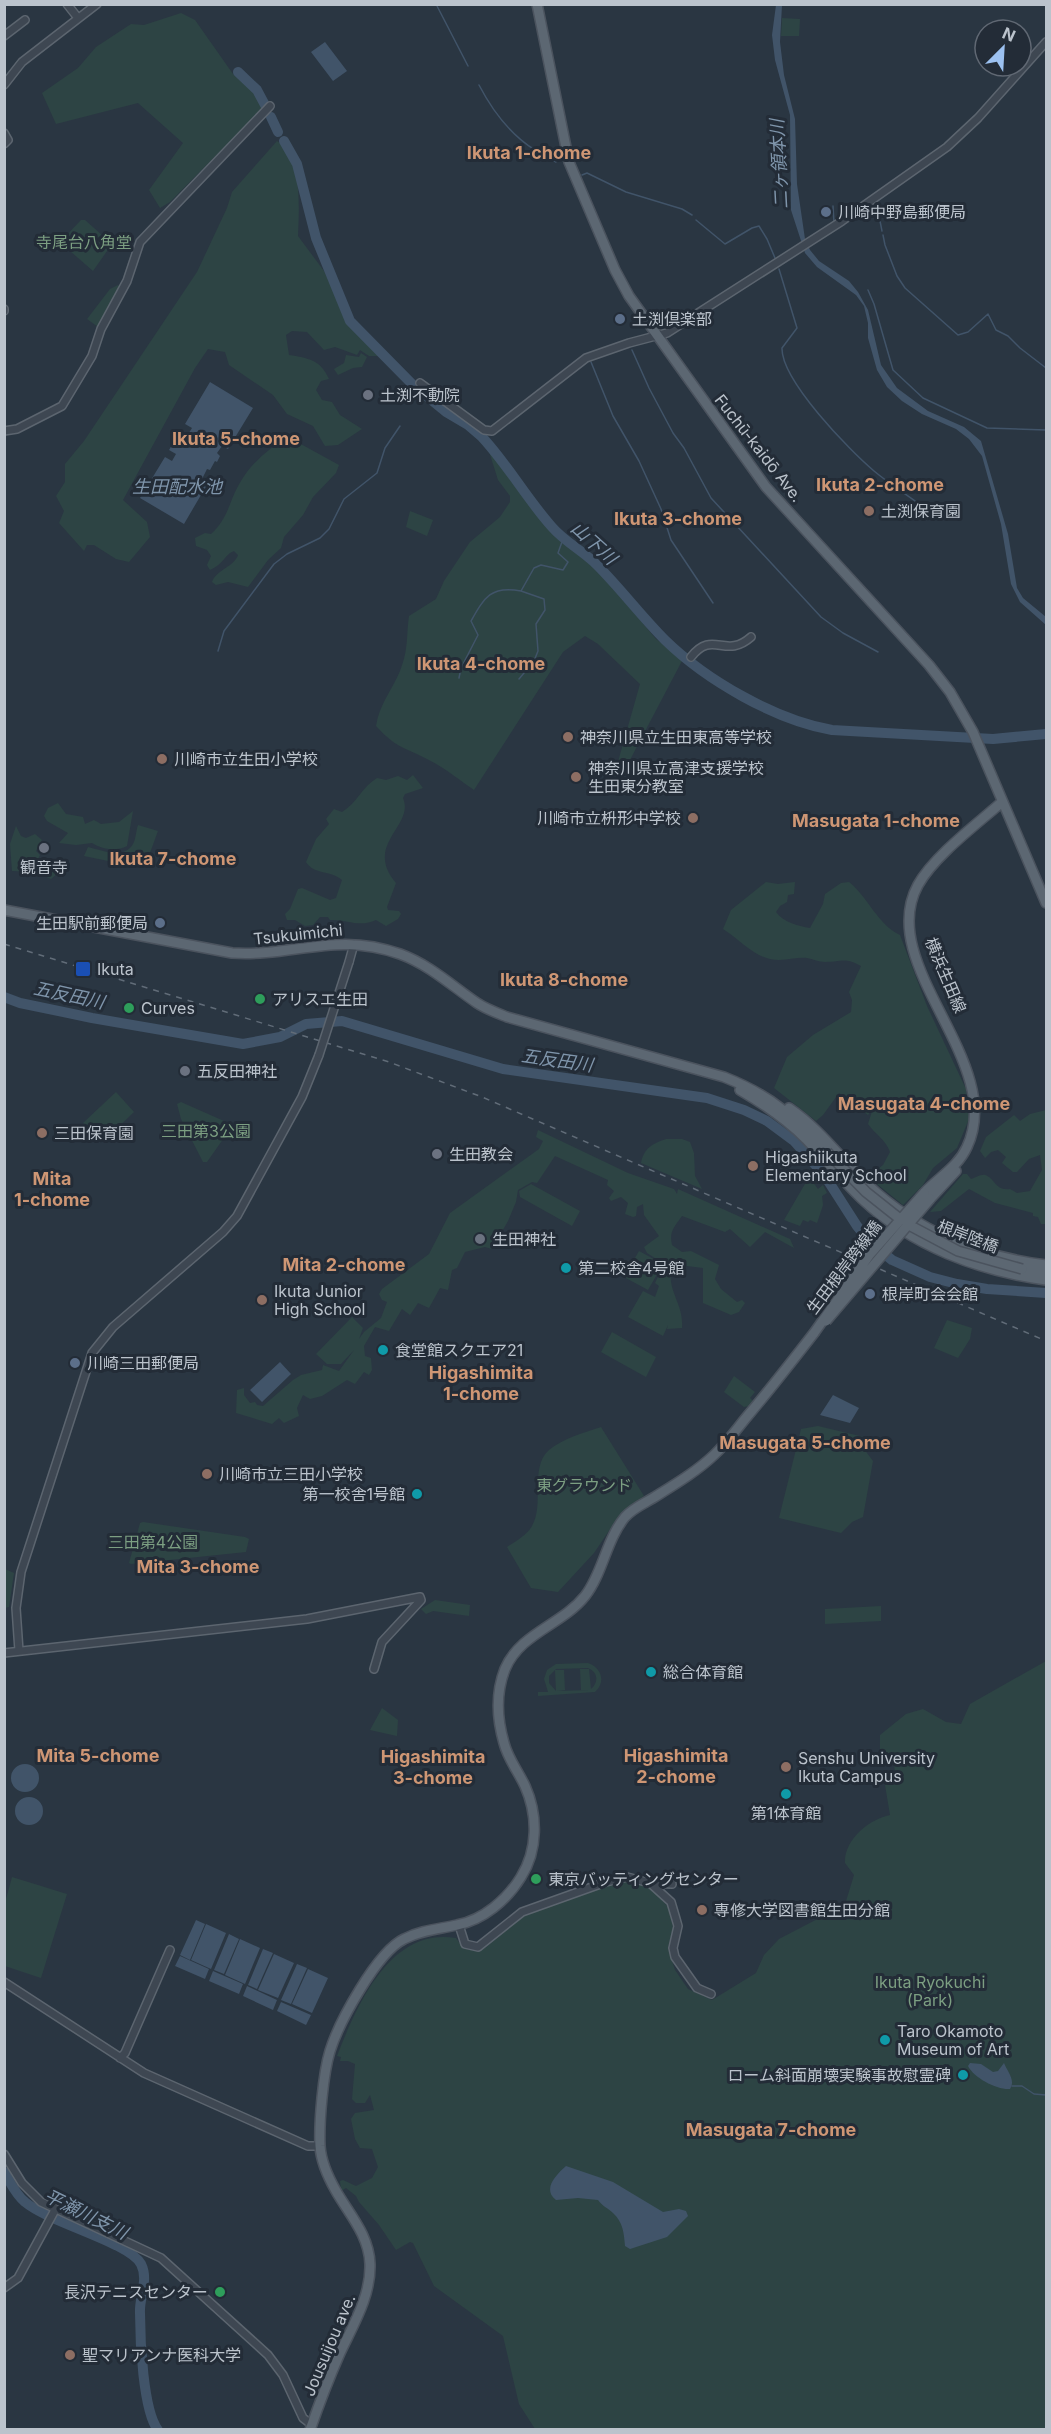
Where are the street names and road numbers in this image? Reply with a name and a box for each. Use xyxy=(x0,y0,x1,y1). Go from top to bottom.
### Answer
street label: Fuchū-kaidō Ave. xyxy=(711,390,807,506)
street label: Tsukuimichi xyxy=(252,919,344,949)
street label: 横浜生田線 xyxy=(921,934,971,1016)
street label: 根岸陸橋 xyxy=(935,1215,1001,1257)
street label: 生田根岸跨線橋 xyxy=(802,1216,886,1318)
street label: Jousuijou ave. xyxy=(299,2291,359,2399)

